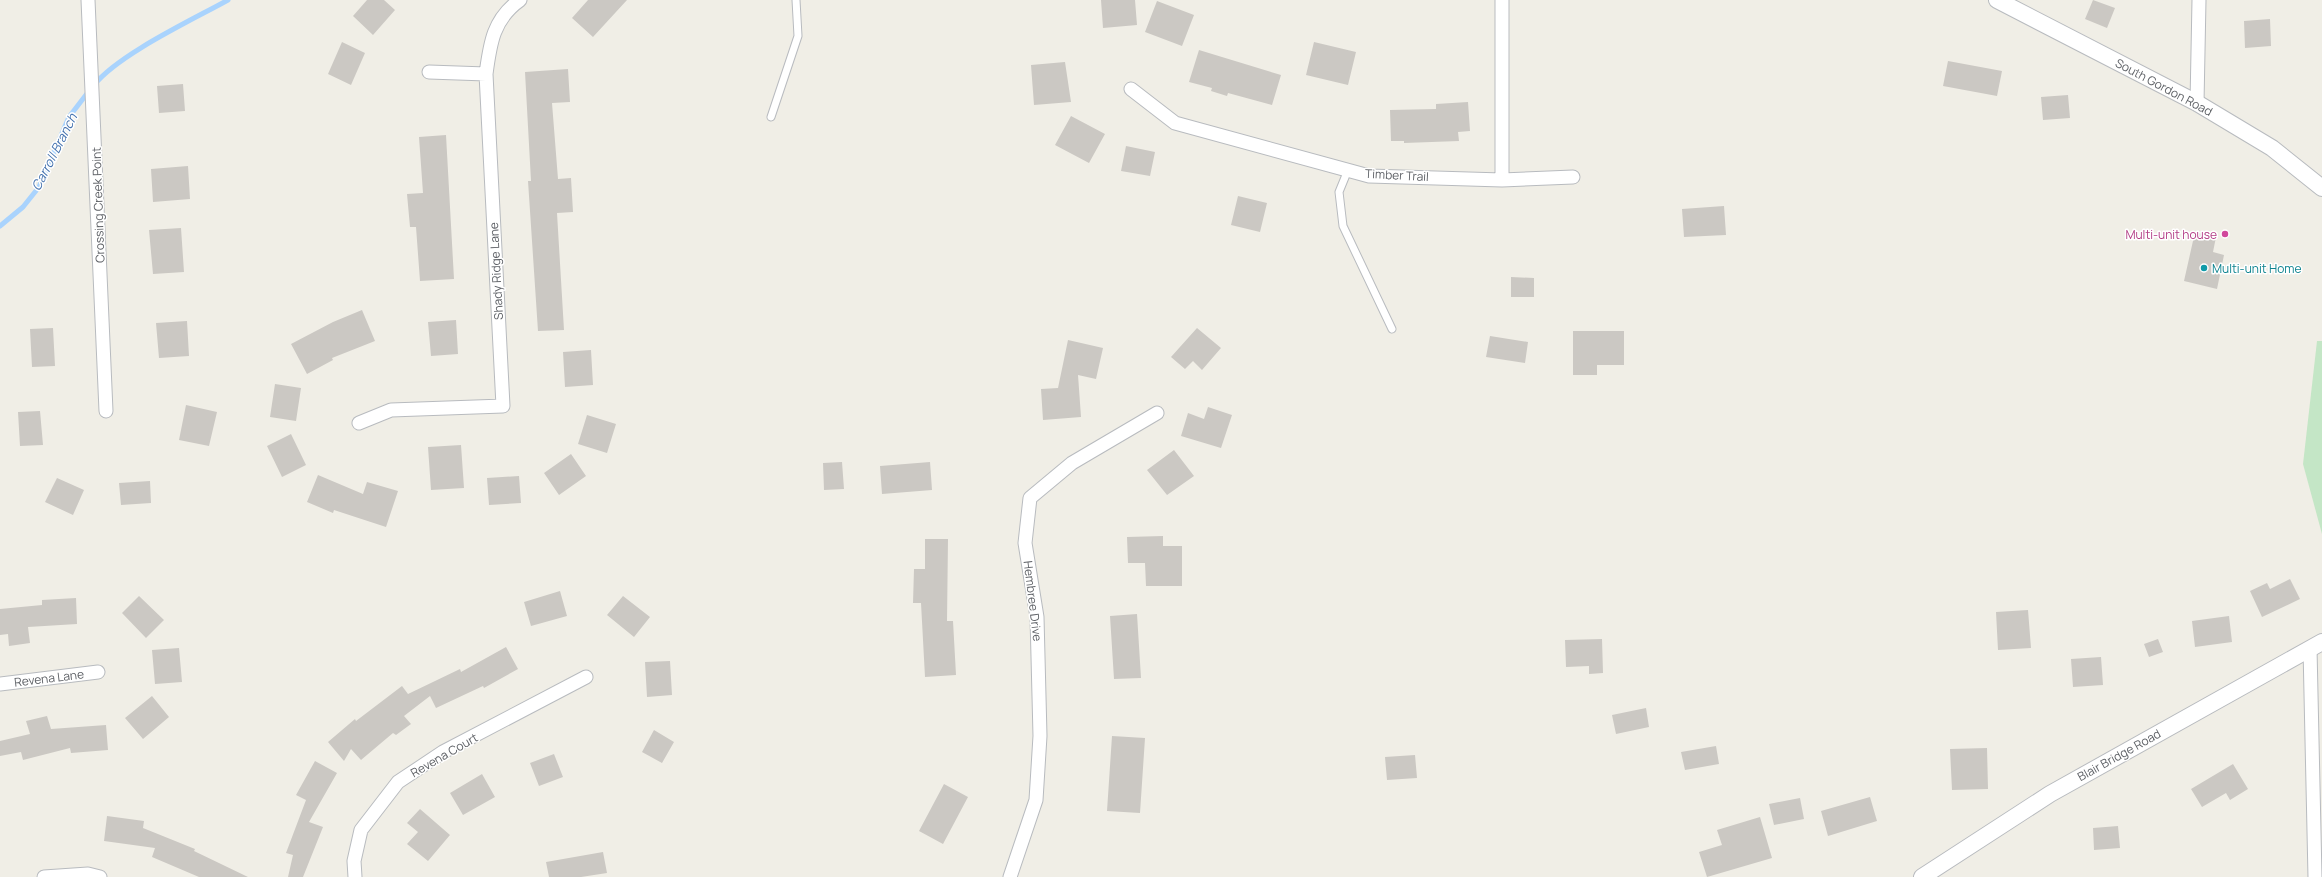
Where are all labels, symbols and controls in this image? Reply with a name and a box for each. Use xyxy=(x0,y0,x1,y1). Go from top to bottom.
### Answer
street label: South Gordon Road xyxy=(2112,54,2216,120)
water label: Carroll Branch xyxy=(27,109,82,194)
street label: Crossing Creek Point xyxy=(87,147,109,263)
street label: Timber Trail xyxy=(1365,165,1429,185)
street label: Shady Ridge Lane xyxy=(485,222,507,320)
place label: Multi-unit house xyxy=(2125,226,2217,243)
marker: Multi-unit house xyxy=(2220,229,2230,239)
place label: Multi-unit Home xyxy=(2212,260,2301,277)
marker: Multi-unit Home xyxy=(2199,263,2209,273)
street label: Hembree Drive xyxy=(1020,560,1046,642)
street label: Revena Lane xyxy=(13,665,85,691)
street label: Blair Bridge Road xyxy=(2074,725,2164,785)
street label: Revena Court xyxy=(407,729,481,781)

